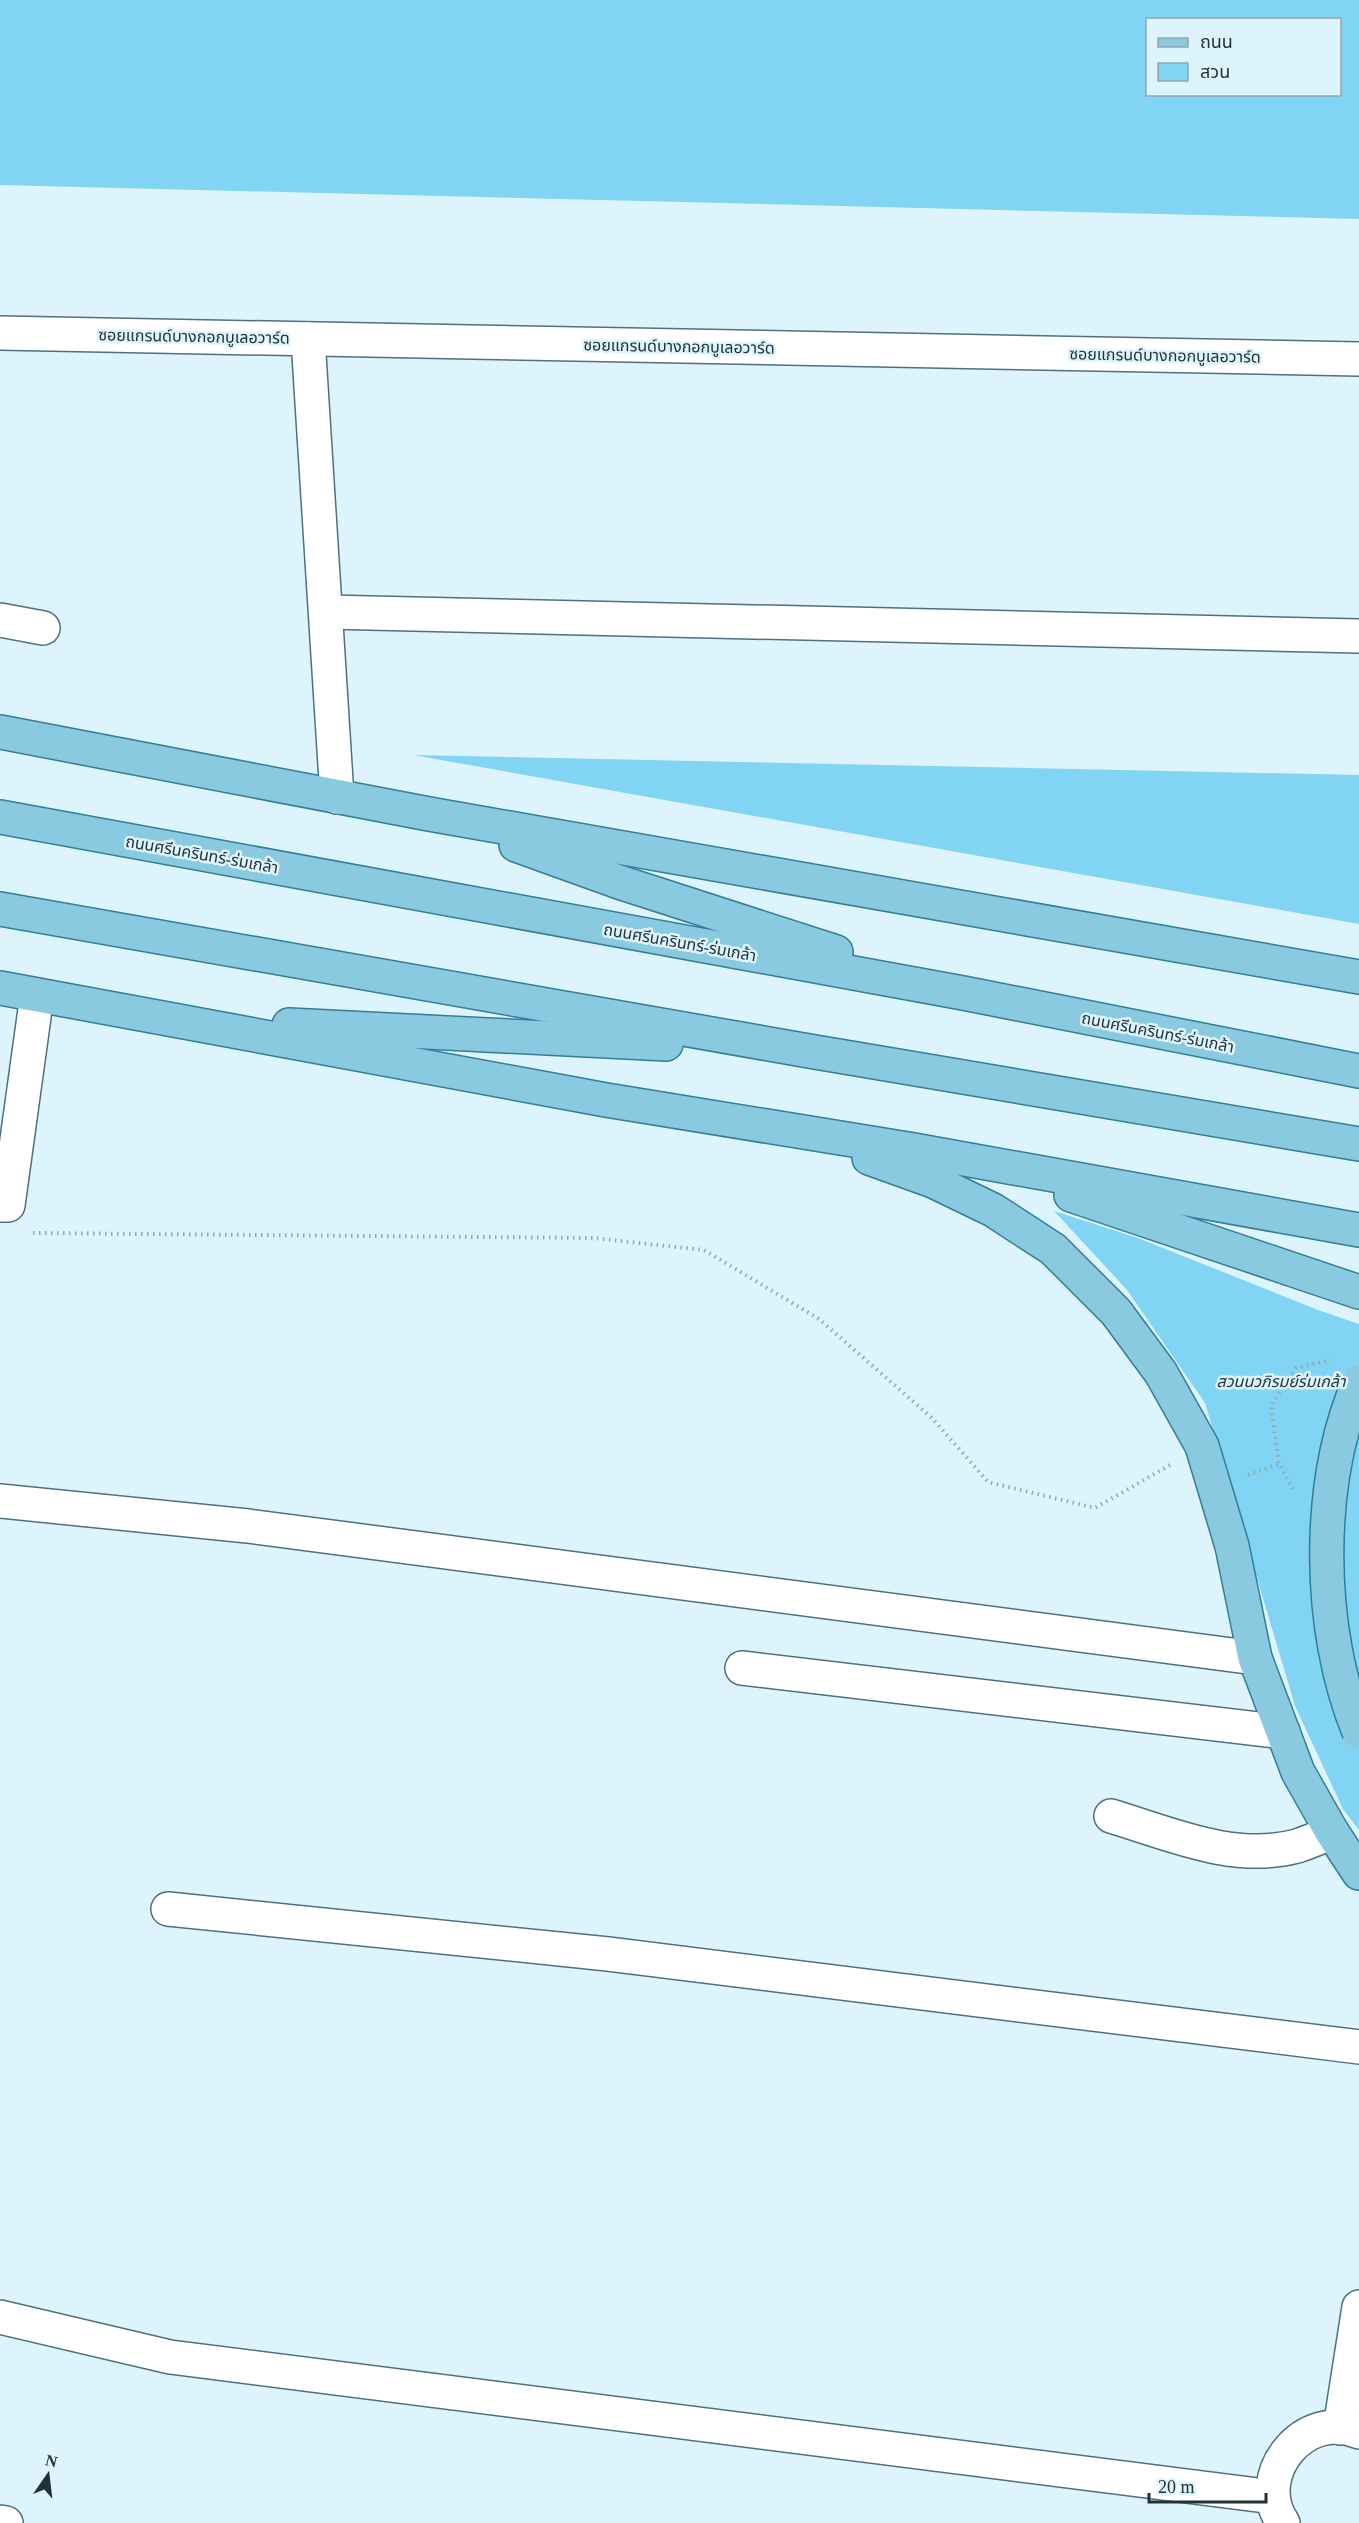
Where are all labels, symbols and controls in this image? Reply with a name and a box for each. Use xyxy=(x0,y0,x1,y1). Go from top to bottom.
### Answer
legend xyxy=(1146,18,1341,96)
text: ถนน xyxy=(1200,32,1233,52)
text: สวน xyxy=(1200,62,1230,82)
street label: ซอยแกรนด์บางกอกบูเลอวาร์ด xyxy=(98,326,290,348)
street label: ซอยแกรนด์บางกอกบูเลอวาร์ด xyxy=(583,336,775,358)
street label: ซอยแกรนด์บางกอกบูเลอวาร์ด xyxy=(1069,345,1261,367)
street label: ถนนศรีนครินทร์-ร่มเกล้า xyxy=(124,833,280,876)
street label: ถนนศรีนครินทร์-ร่มเกล้า xyxy=(602,921,758,964)
street label: ถนนศรีนครินทร์-ร่มเกล้า xyxy=(1080,1009,1236,1056)
park label: สวนนวภิรมย์ร่มเกล้า xyxy=(1217,1373,1347,1390)
north arrow xyxy=(18,2445,78,2505)
text: N xyxy=(44,2451,60,2471)
scale bar xyxy=(1149,2466,1266,2504)
text: 20 m xyxy=(1158,2477,1195,2497)

